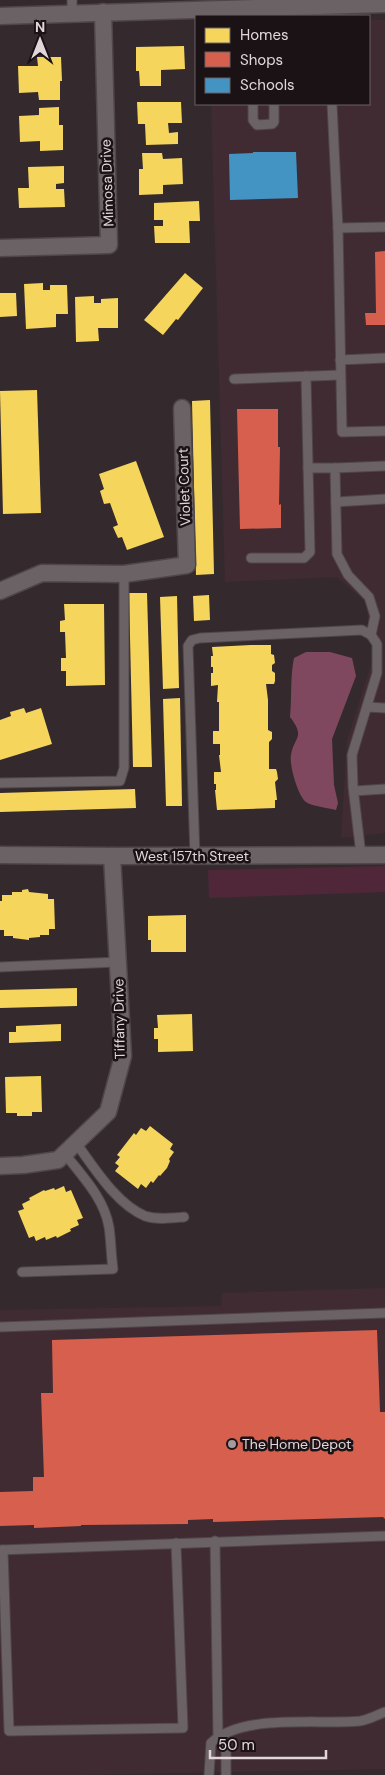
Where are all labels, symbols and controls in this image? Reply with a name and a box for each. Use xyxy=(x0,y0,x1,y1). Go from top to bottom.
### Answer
north arrow xyxy=(15,15,65,65)
legend xyxy=(195,15,370,105)
text: N xyxy=(35,18,45,36)
text: Homes xyxy=(240,25,289,45)
text: Shops xyxy=(240,50,283,70)
text: Schools xyxy=(240,75,295,95)
street label: Mimosa Drive xyxy=(96,139,118,227)
street label: Violet Court xyxy=(174,448,194,526)
street label: West 157th Street xyxy=(135,847,249,865)
street label: Tiffany Drive xyxy=(109,979,129,1059)
place label: The Home Depot xyxy=(242,1435,351,1453)
marker: The Home Depot xyxy=(226,1438,238,1450)
scale bar xyxy=(210,1728,326,1760)
text: 50 m xyxy=(218,1735,255,1755)

